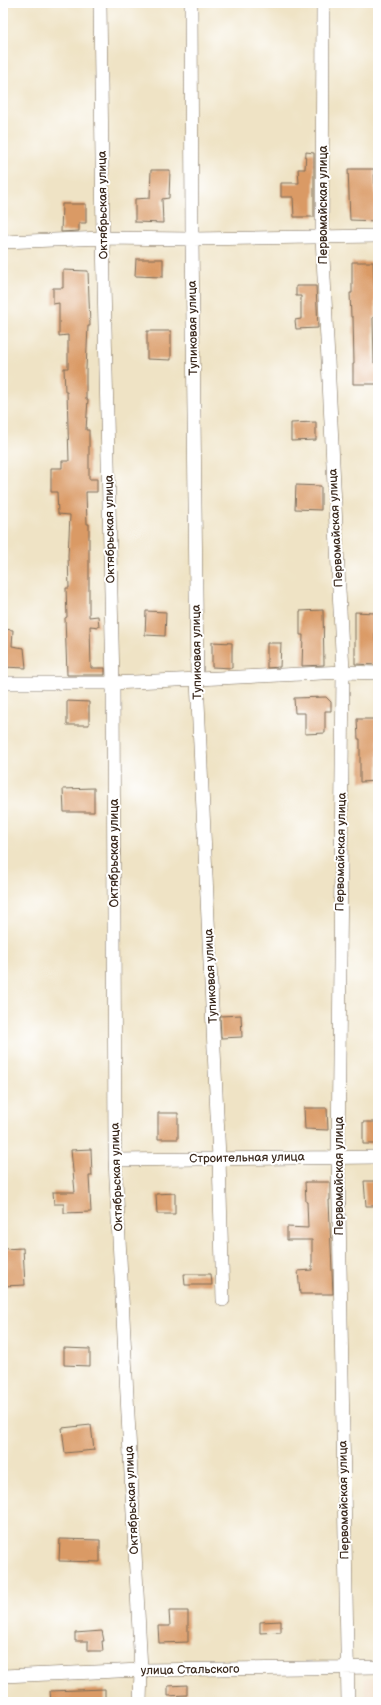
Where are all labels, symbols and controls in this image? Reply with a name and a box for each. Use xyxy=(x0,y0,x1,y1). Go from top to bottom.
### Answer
street label: Первомайская улица xyxy=(316,145,331,265)
street label: Октябрьская улица xyxy=(95,150,111,260)
street label: Тупиковая улица xyxy=(185,280,201,376)
street label: Первомайская улица xyxy=(325,468,347,588)
street label: Октябрьская улица xyxy=(102,474,118,584)
street label: Тупиковая улица xyxy=(189,604,205,700)
street label: Первомайская улица xyxy=(332,792,350,912)
street label: Октябрьская улица xyxy=(107,799,122,907)
street label: Тупиковая улица xyxy=(201,928,221,1024)
street label: Первомайская улица xyxy=(332,1116,347,1236)
street label: Октябрьская улица xyxy=(108,1122,126,1232)
street label: Строительная улица xyxy=(189,1149,305,1167)
street label: Первомайская улица xyxy=(335,1440,353,1560)
street label: Октябрьская улица xyxy=(122,1445,142,1555)
street label: улица Стальского xyxy=(141,1662,239,1678)

